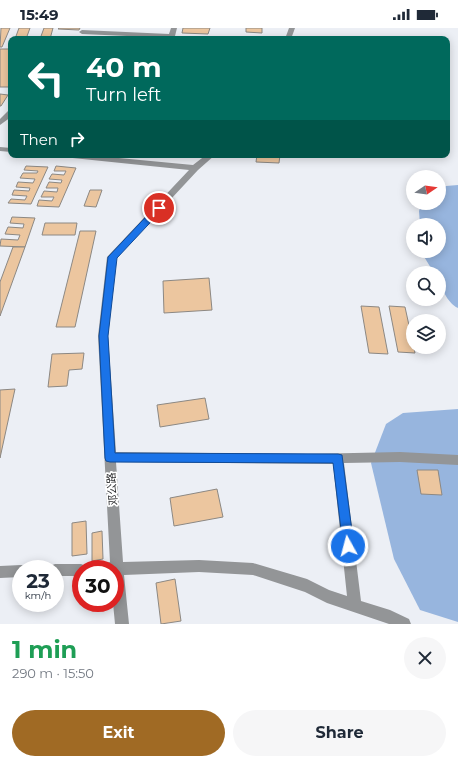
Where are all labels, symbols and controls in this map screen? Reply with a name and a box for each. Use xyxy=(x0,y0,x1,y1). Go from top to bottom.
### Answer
text: 15:49 xyxy=(20,5,59,24)
text: 40 m xyxy=(86,50,162,84)
icon: left xyxy=(20,52,72,104)
text: Turn left xyxy=(86,84,161,106)
icon: right xyxy=(66,128,88,150)
text: Then xyxy=(20,130,58,149)
north arrow xyxy=(406,170,446,210)
map controls xyxy=(406,170,446,354)
pin xyxy=(142,191,176,225)
icon: arrive xyxy=(148,197,170,219)
button: sound xyxy=(406,218,446,258)
button: search xyxy=(406,266,446,306)
button: layers xyxy=(406,314,446,354)
street label: 邓公路 xyxy=(104,472,120,506)
position arrow xyxy=(327,525,369,567)
speed limit sign: 30 xyxy=(72,560,124,612)
text: 23 xyxy=(26,569,50,593)
text: km/h xyxy=(25,589,51,602)
text: 1 min xyxy=(12,635,77,664)
button: close xyxy=(404,637,446,679)
text: 290 m · 15:50 xyxy=(12,665,94,681)
button: Exit xyxy=(12,710,225,756)
button: Share xyxy=(233,710,446,756)

